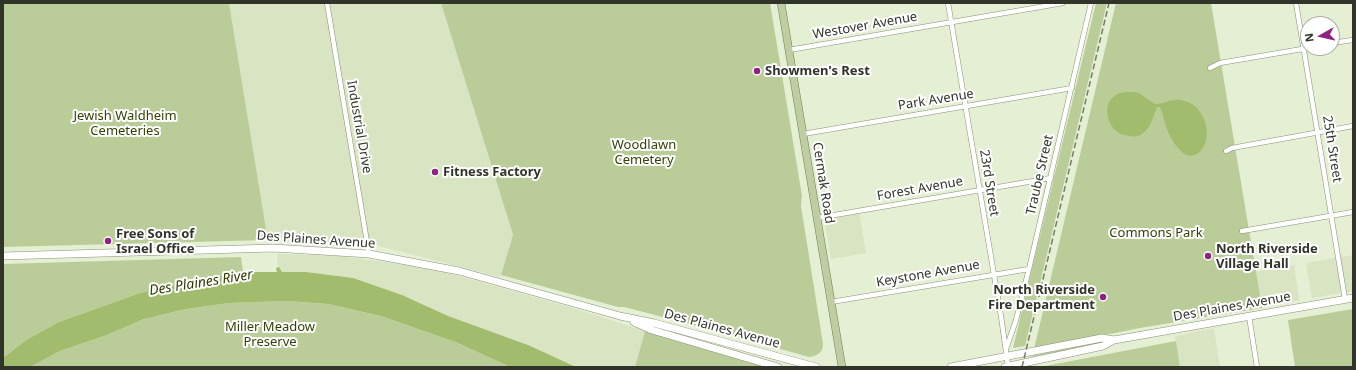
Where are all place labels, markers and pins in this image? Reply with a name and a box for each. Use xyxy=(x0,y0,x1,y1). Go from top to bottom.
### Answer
place label: Showmen's Rest xyxy=(765,63,870,79)
marker: Showmen's Rest xyxy=(752,66,762,76)
place label: Fitness Factory xyxy=(443,164,541,180)
marker: Fitness Factory xyxy=(430,167,440,177)
place label: Free Sons of Israel Office xyxy=(116,226,195,257)
marker: Free Sons of Israel Office xyxy=(103,236,113,246)
place label: North Riverside Village Hall xyxy=(1216,241,1318,272)
marker: North Riverside Village Hall xyxy=(1203,251,1213,261)
place label: North Riverside Fire Department xyxy=(988,282,1095,313)
marker: North Riverside Fire Department xyxy=(1098,292,1108,302)

